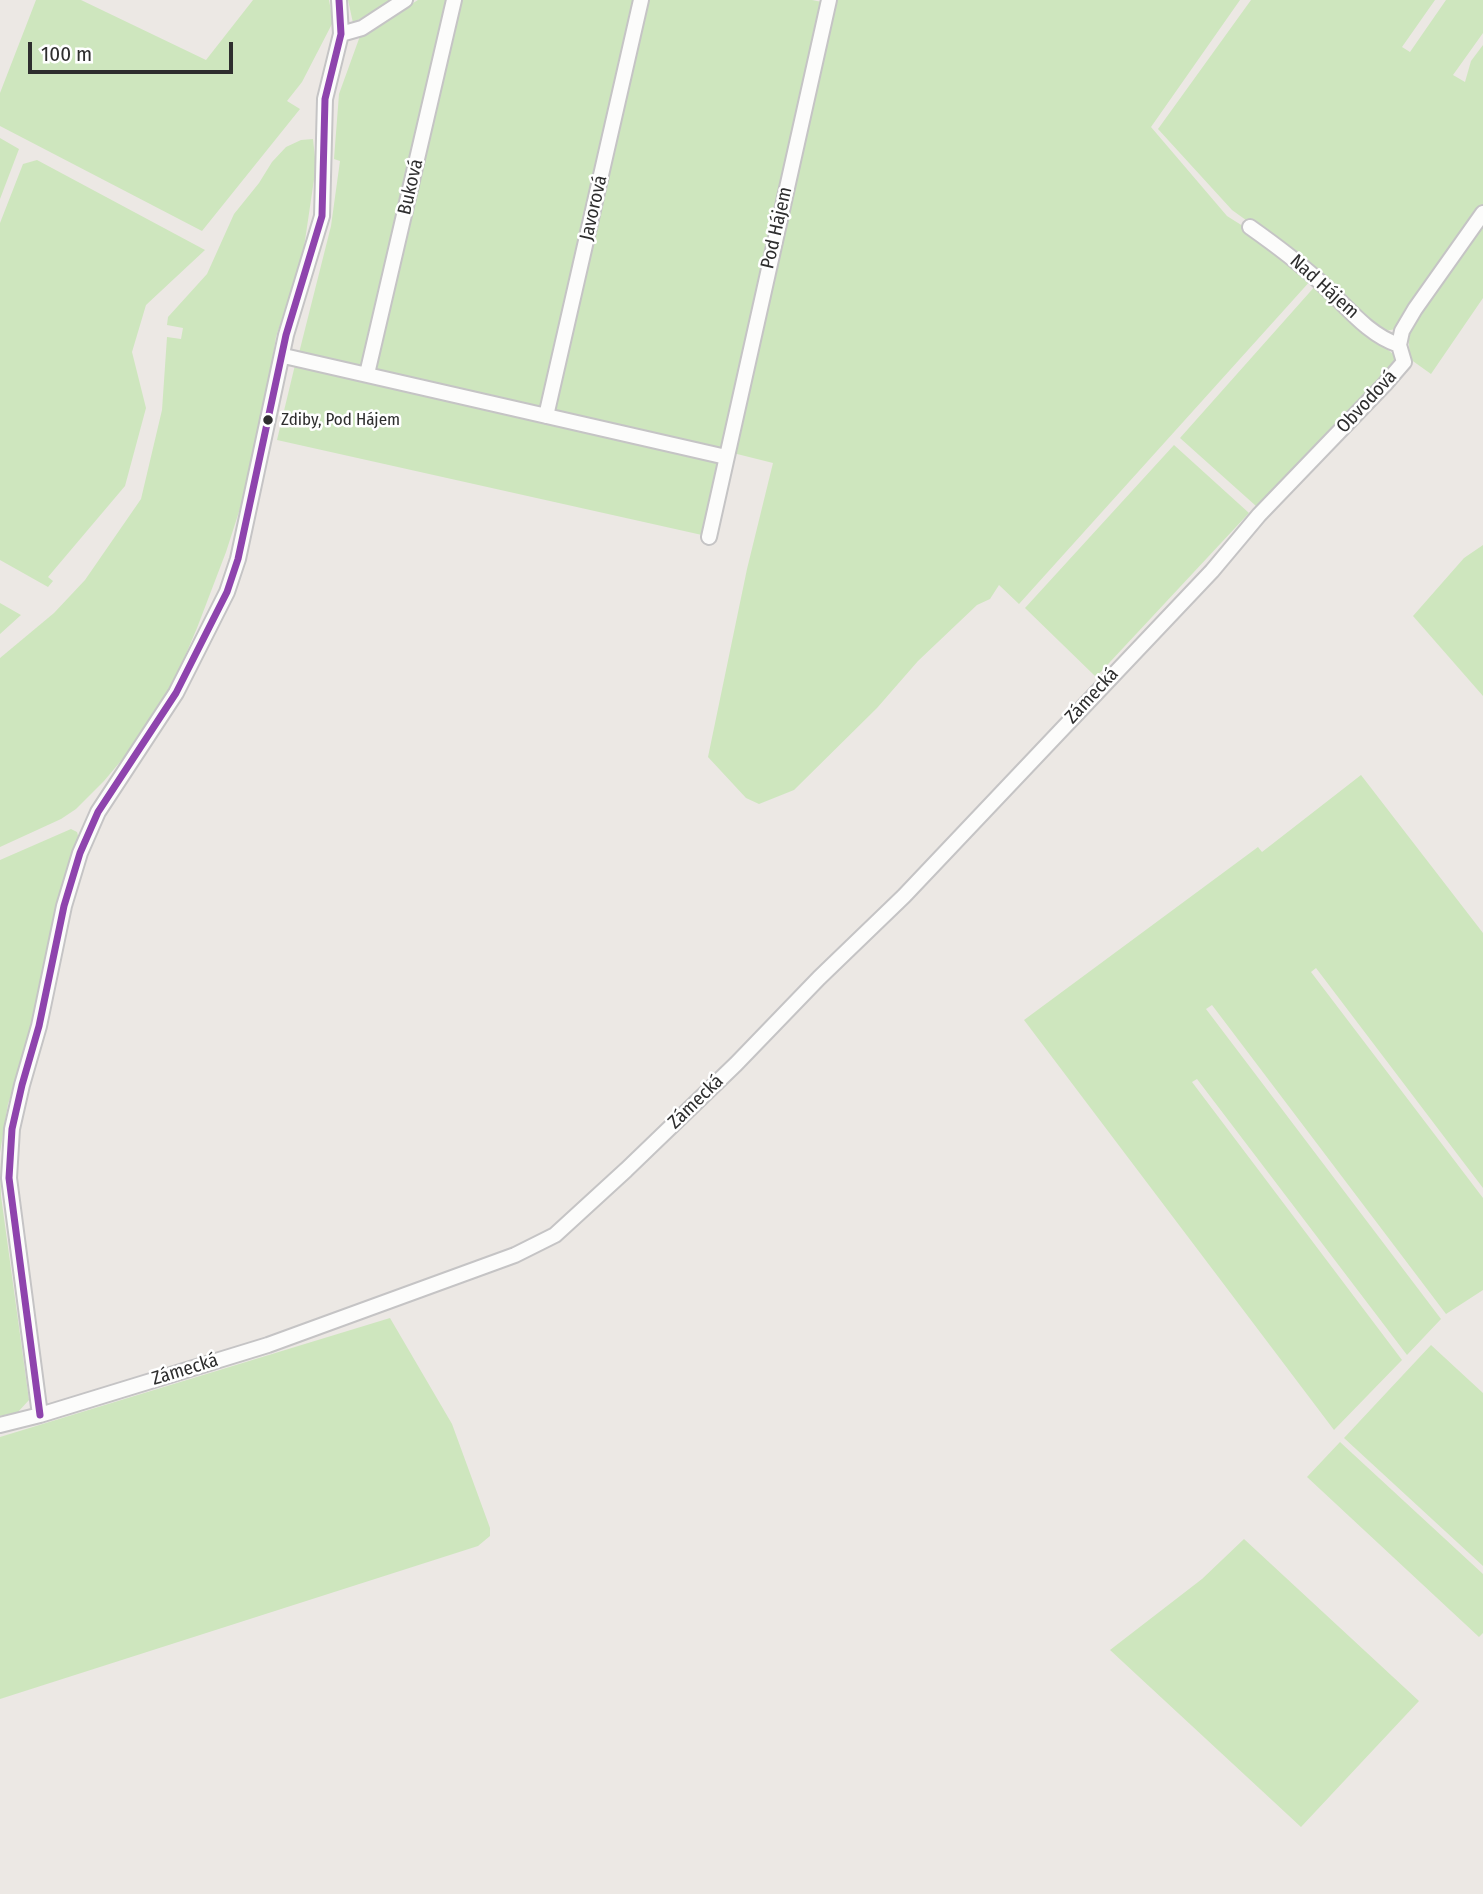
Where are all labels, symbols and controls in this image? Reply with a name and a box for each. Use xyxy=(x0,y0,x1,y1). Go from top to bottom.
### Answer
scale bar xyxy=(32,28,236,72)
text: 100 m xyxy=(41,41,92,67)
street label: Buková xyxy=(394,157,428,217)
street label: Javorová xyxy=(575,173,613,243)
street label: Pod Hájem xyxy=(757,185,797,271)
street label: Nad Hájem xyxy=(1285,250,1363,324)
street label: Obvodová xyxy=(1332,366,1402,438)
place label: Zdiby, Pod Hájem xyxy=(281,410,400,430)
marker: Zdiby, Pod Hájem xyxy=(261,413,275,427)
street label: Zámecká xyxy=(1060,663,1124,729)
street label: Zámecká xyxy=(664,1070,728,1134)
street label: Zámecká xyxy=(149,1349,221,1391)

